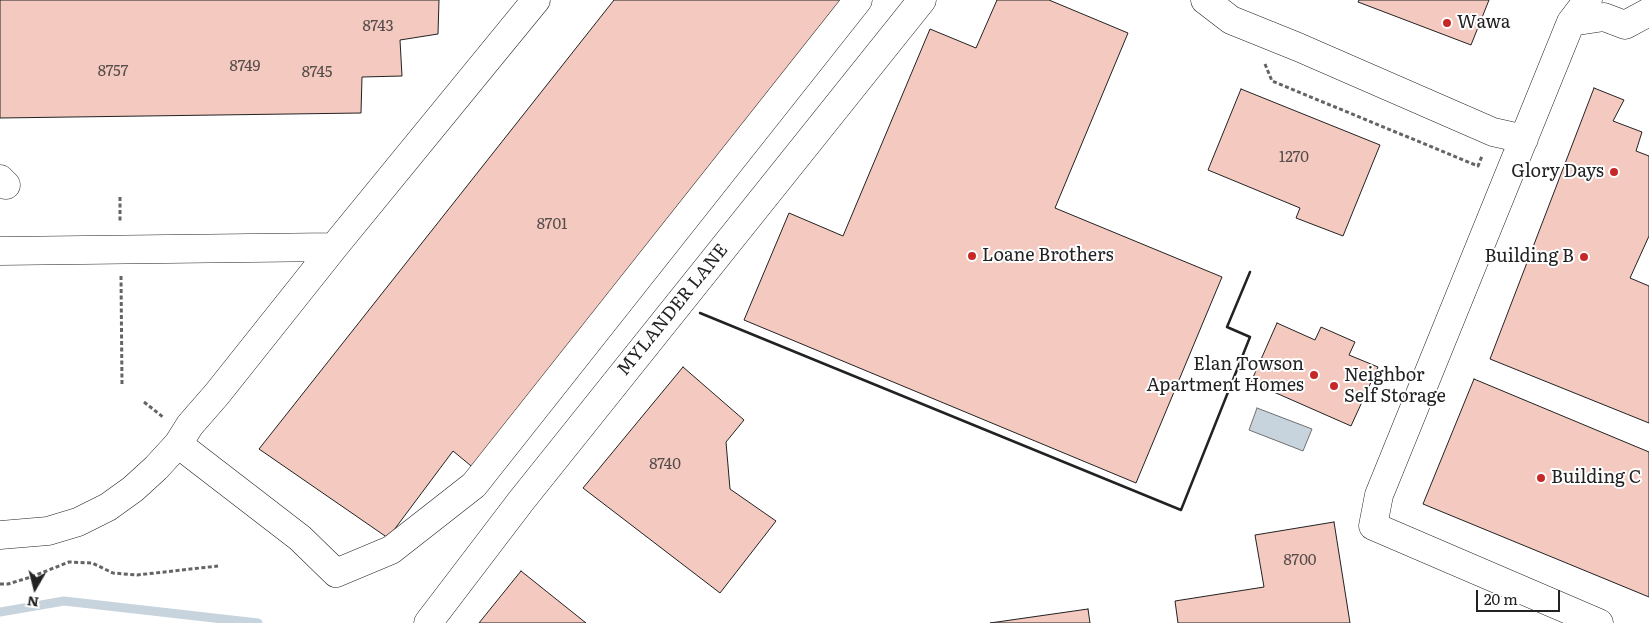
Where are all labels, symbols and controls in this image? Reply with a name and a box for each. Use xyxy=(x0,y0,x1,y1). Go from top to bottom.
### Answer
place label: Wawa xyxy=(1457,12,1510,34)
marker: Wawa xyxy=(1441,17,1453,29)
house number: 8743 xyxy=(362,18,394,36)
house number: 8749 xyxy=(230,58,260,76)
house number: 8757 xyxy=(98,63,128,81)
house number: 8745 xyxy=(302,64,332,82)
house number: 1270 xyxy=(1279,149,1309,167)
place label: Glory Days xyxy=(1511,161,1604,183)
marker: Glory Days xyxy=(1608,166,1620,178)
house number: 8701 xyxy=(537,216,567,234)
street label: MYLANDER LANE xyxy=(613,240,733,380)
place label: Loane Brothers xyxy=(982,245,1114,267)
place label: Building B xyxy=(1484,246,1574,268)
marker: Loane Brothers xyxy=(966,250,978,262)
marker: Building B xyxy=(1578,251,1590,263)
place label: Elan Towson Apartment Homes xyxy=(1146,354,1304,396)
place label: Neighbor Self Storage xyxy=(1344,365,1446,408)
marker: Elan Towson Apartment Homes xyxy=(1308,369,1320,381)
marker: Neighbor Self Storage xyxy=(1328,380,1340,392)
house number: 8740 xyxy=(649,456,681,474)
place label: Building C xyxy=(1551,467,1641,489)
marker: Building C xyxy=(1535,472,1547,484)
house number: 8700 xyxy=(1283,552,1317,570)
north arrow xyxy=(10,563,60,613)
scale bar xyxy=(1479,580,1563,612)
text: 20 m xyxy=(1484,587,1518,610)
text: N xyxy=(26,592,40,614)

